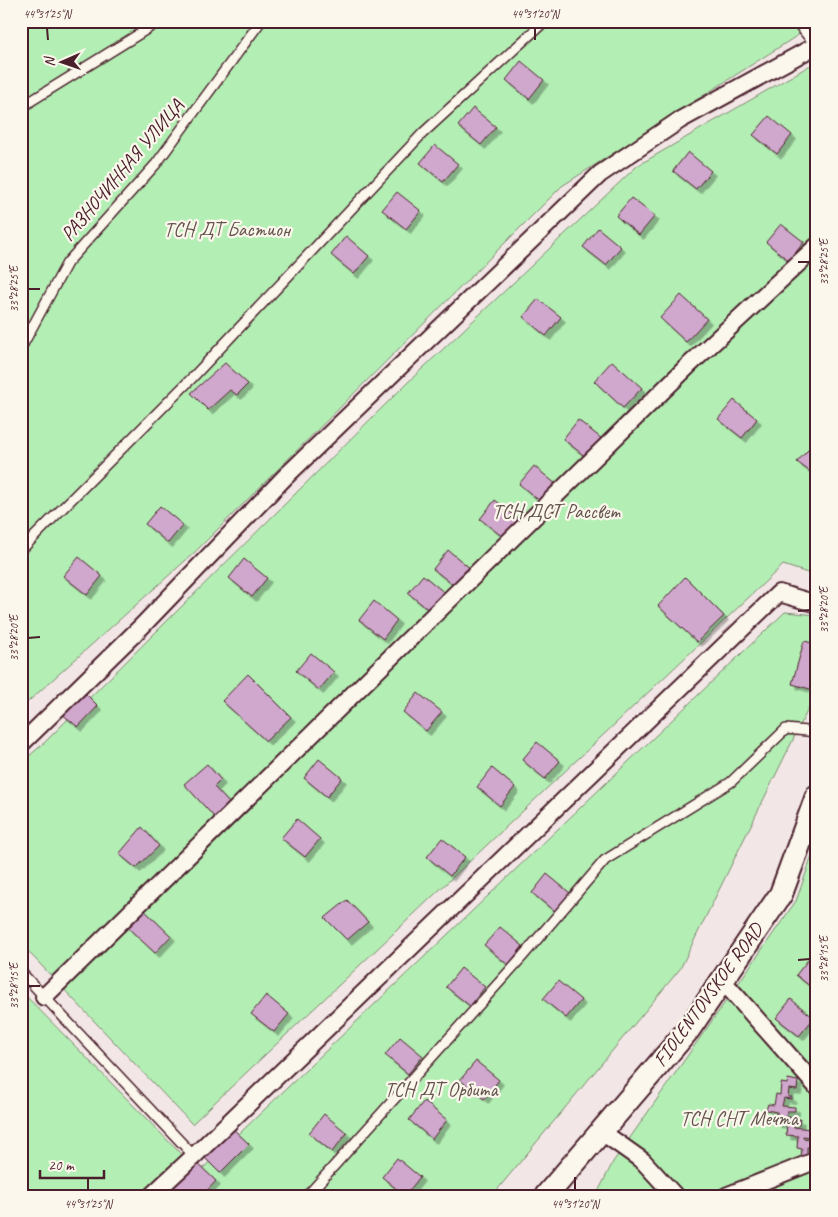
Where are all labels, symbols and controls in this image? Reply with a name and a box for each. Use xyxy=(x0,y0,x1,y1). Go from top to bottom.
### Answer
text: 44°31'25"N xyxy=(23,6,72,22)
text: 44°31'20"N xyxy=(511,6,560,22)
north arrow xyxy=(38,38,88,88)
text: N xyxy=(41,55,58,67)
street label: РАЗНОЧИННАЯ УЛИЦА xyxy=(55,93,189,246)
park label: ТСН ДТ Бастион xyxy=(164,217,292,242)
text: 33°28'25"E xyxy=(816,237,832,285)
text: 33°28'25"E xyxy=(6,264,22,312)
park label: ТСН ДСТ Рассвет xyxy=(492,499,621,524)
text: 33°28'20"E xyxy=(816,585,832,633)
text: 33°28'20"E xyxy=(6,613,22,661)
street label: FIOLENTOVSKOE ROAD xyxy=(648,917,770,1072)
text: 33°28'15"E xyxy=(816,934,832,982)
text: 33°28'15"E xyxy=(6,961,22,1009)
park label: ТСН ДТ Орбита xyxy=(384,1077,500,1102)
park label: ТСН СНТ Мечта xyxy=(680,1106,800,1131)
scale bar xyxy=(40,1147,104,1179)
text: 20 m xyxy=(48,1156,75,1175)
text: 44°31'25"N xyxy=(64,1196,113,1212)
text: 44°31'20"N xyxy=(551,1196,600,1212)

